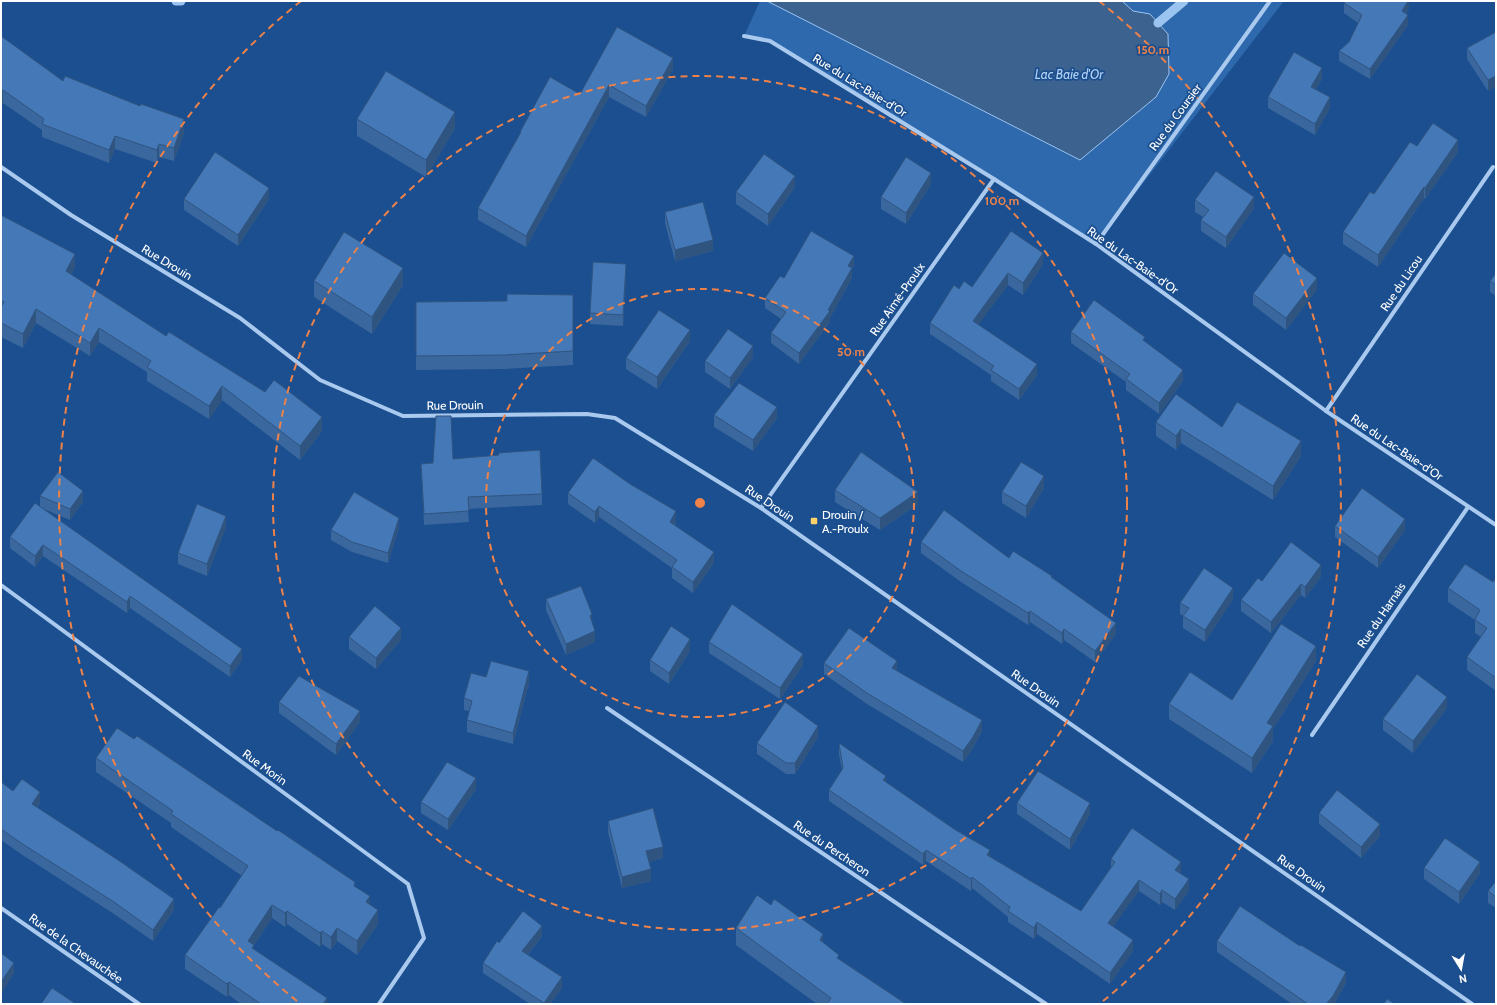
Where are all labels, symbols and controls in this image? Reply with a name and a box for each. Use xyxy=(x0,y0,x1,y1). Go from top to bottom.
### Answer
text: 150 m xyxy=(1137,42,1169,57)
street label: Rue du Lac-Baie-d'Or xyxy=(810,50,910,120)
water label: Lac Baie d'Or xyxy=(1035,66,1104,82)
street label: Rue du Coursier xyxy=(1146,80,1204,153)
text: 100 m xyxy=(985,193,1019,208)
street label: Rue du Lac-Baie-d'Or xyxy=(1084,223,1182,297)
street label: Rue Drouin xyxy=(139,241,195,283)
street label: Rue du Licou xyxy=(1377,252,1425,314)
street label: Rue Aimé-Proulx xyxy=(866,259,928,338)
text: 50 m xyxy=(837,344,865,359)
street label: Rue Drouin xyxy=(427,397,484,413)
street label: Rue du Lac-Baie-d'Or xyxy=(1348,411,1446,484)
street label: Rue Drouin xyxy=(742,481,798,525)
centre of rings xyxy=(693,496,707,510)
place label: Drouin / A.-Proulx xyxy=(822,507,869,536)
marker: Drouin / A.-Proulx xyxy=(809,516,819,526)
street label: Rue du Harnais xyxy=(1354,579,1408,651)
street label: Rue Drouin xyxy=(1008,666,1064,711)
street label: Rue Morin xyxy=(240,746,290,788)
street label: Rue du Percheron xyxy=(791,817,873,879)
street label: Rue Drouin xyxy=(1274,851,1330,896)
street label: Rue de la Chevauchée xyxy=(26,910,126,986)
north arrow xyxy=(1441,949,1481,989)
text: N xyxy=(1458,971,1468,986)

